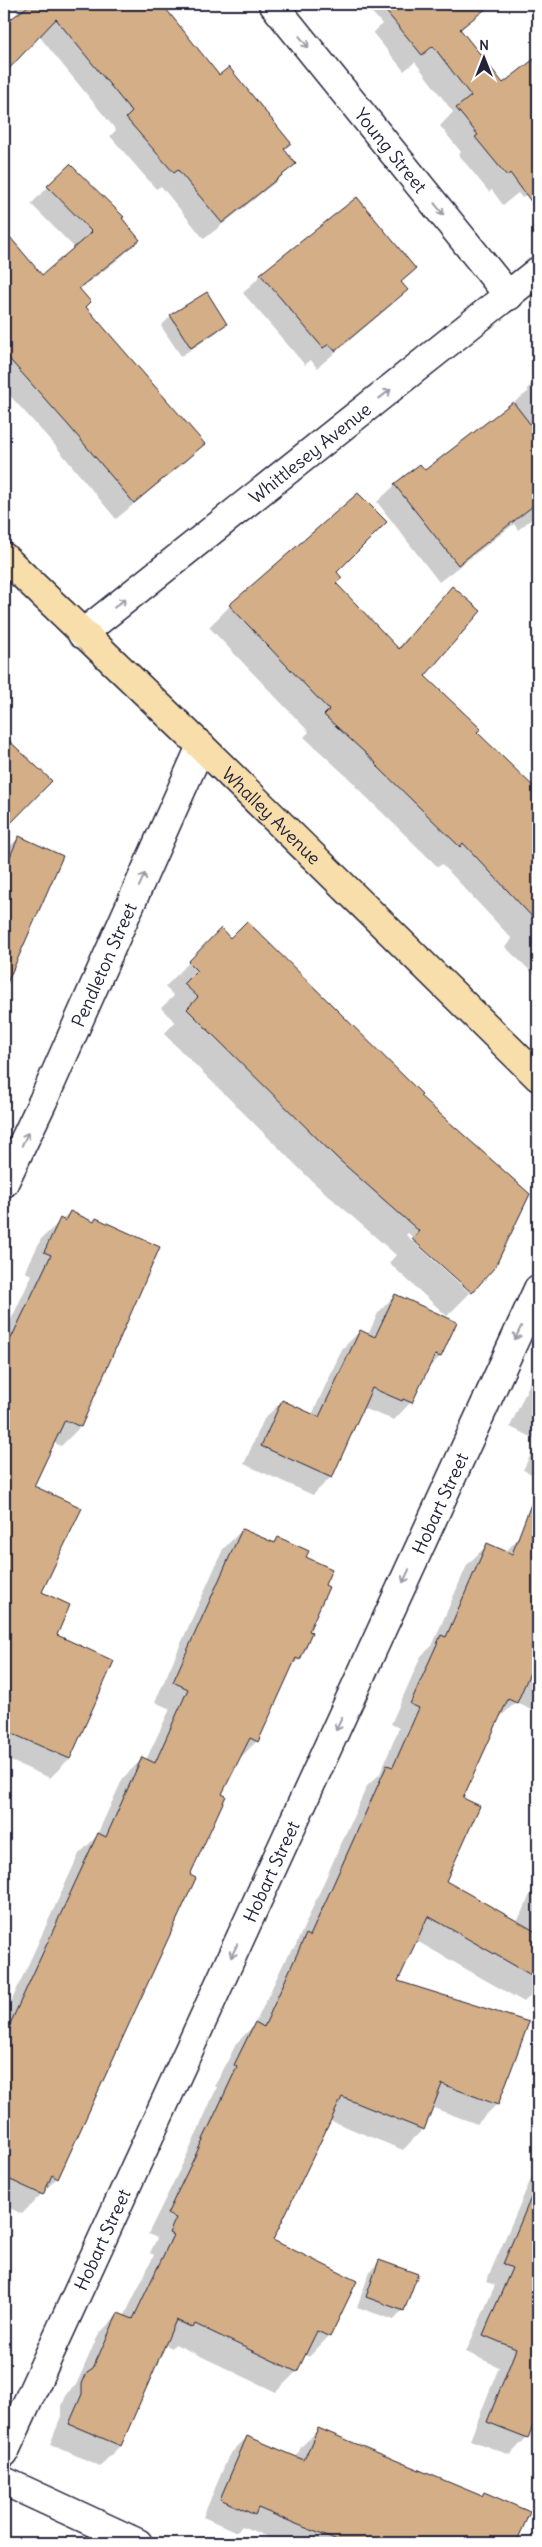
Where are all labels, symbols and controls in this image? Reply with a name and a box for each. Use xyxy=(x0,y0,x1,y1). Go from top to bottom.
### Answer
north arrow xyxy=(460,32,510,82)
one-way arrow xyxy=(298,35,309,48)
text: N xyxy=(479,36,489,54)
street label: Young Street xyxy=(350,103,432,197)
one-way arrow xyxy=(433,202,444,215)
one-way arrow xyxy=(378,388,391,399)
street label: Whittlesey Avenue xyxy=(244,397,375,508)
one-way arrow xyxy=(113,598,126,609)
street label: Whalley Avenue xyxy=(217,762,326,869)
one-way arrow xyxy=(137,873,147,888)
street label: Pendleton Street xyxy=(66,899,141,1030)
one-way arrow xyxy=(21,1132,30,1147)
one-way arrow xyxy=(513,1325,522,1340)
street label: Hobart Street xyxy=(407,1449,473,1558)
one-way arrow xyxy=(401,1568,411,1583)
one-way arrow xyxy=(333,1716,343,1731)
street label: Hobart Street xyxy=(238,1817,304,1926)
one-way arrow xyxy=(229,1943,239,1958)
street label: Hobart Street xyxy=(69,2185,135,2294)

